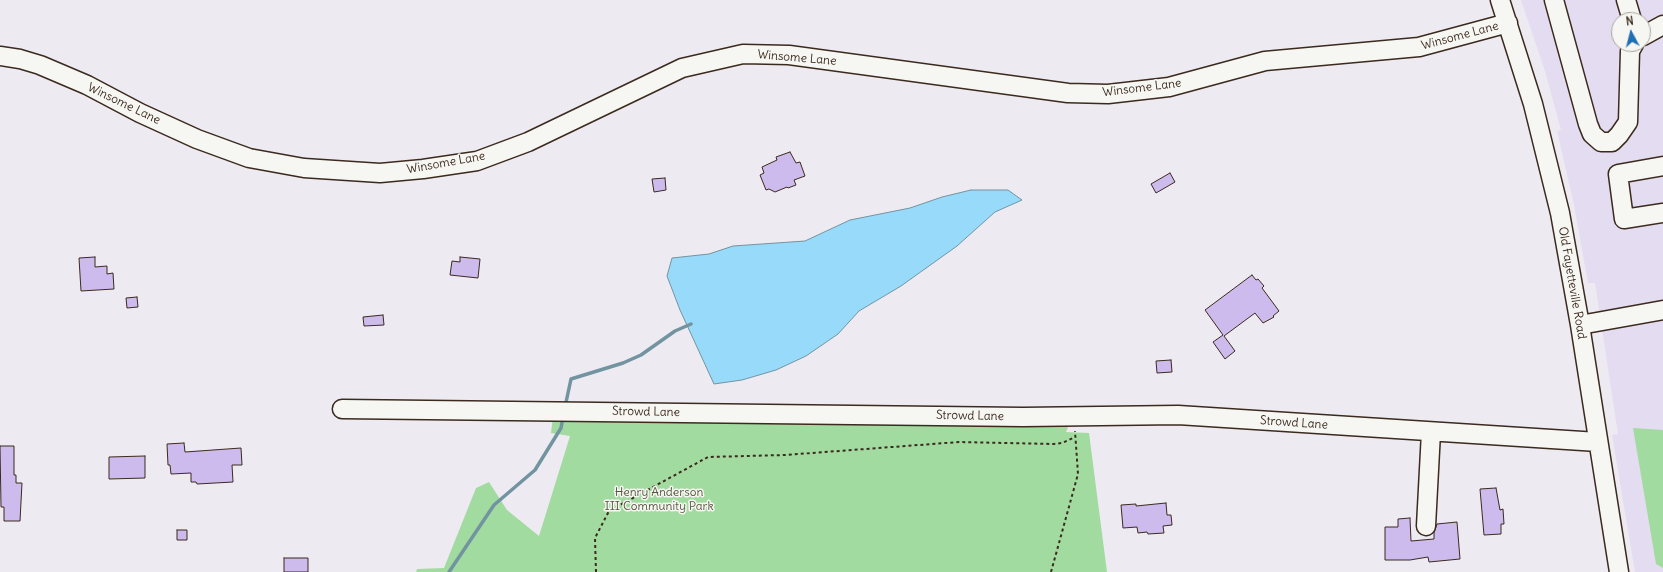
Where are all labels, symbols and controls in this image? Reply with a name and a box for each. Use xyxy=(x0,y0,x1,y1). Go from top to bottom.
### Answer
north arrow xyxy=(1611,12,1651,52)
text: N xyxy=(1625,14,1634,28)
street label: Winsome Lane xyxy=(1420,19,1500,53)
street label: Winsome Lane xyxy=(757,47,837,69)
street label: Winsome Lane xyxy=(1102,76,1182,100)
street label: Winsome Lane xyxy=(85,80,163,128)
street label: Winsome Lane xyxy=(406,149,486,177)
street label: Old Fayetteville Road xyxy=(1555,226,1589,340)
street label: Strowd Lane xyxy=(612,404,680,420)
street label: Strowd Lane xyxy=(936,408,1004,424)
street label: Strowd Lane xyxy=(1260,413,1328,433)
park label: Henry Anderson III Community Park xyxy=(604,486,714,514)

